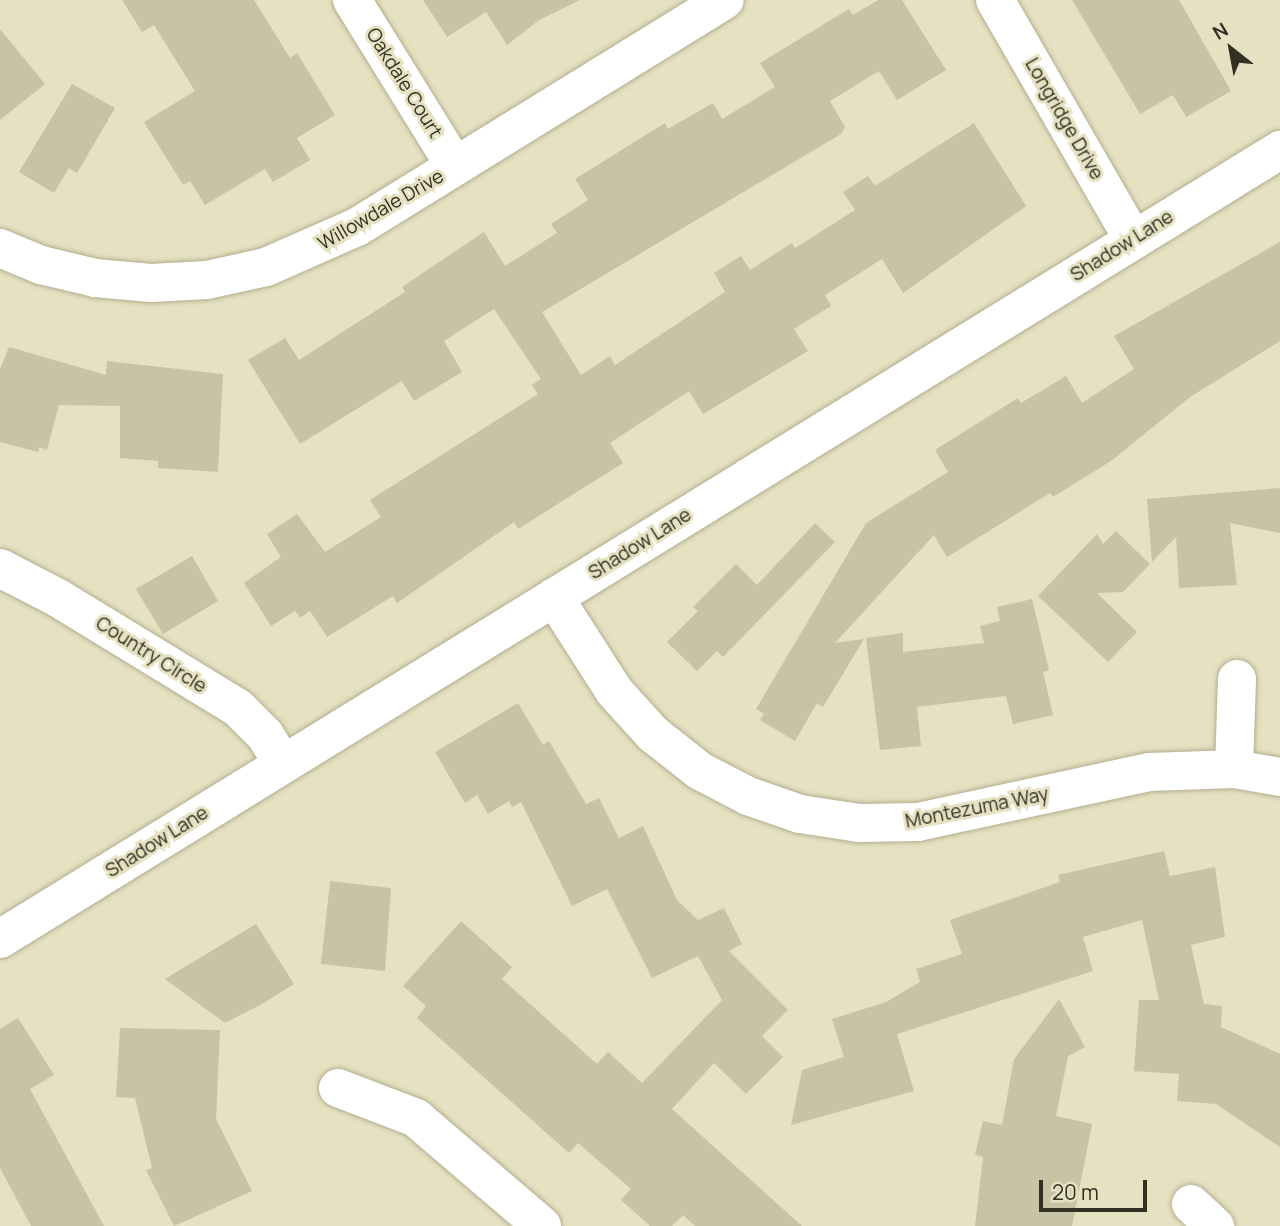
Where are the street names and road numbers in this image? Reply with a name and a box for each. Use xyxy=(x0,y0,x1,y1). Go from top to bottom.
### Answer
street label: Oakdale Court xyxy=(361,24,447,142)
street label: Longridge Drive xyxy=(1020,54,1108,184)
street label: Willowdale Drive xyxy=(314,165,448,255)
street label: Shadow Lane xyxy=(1067,205,1177,287)
street label: Shadow Lane xyxy=(585,503,695,585)
street label: Country Circle xyxy=(92,612,210,698)
street label: Montezuma Way xyxy=(903,783,1051,833)
street label: Shadow Lane xyxy=(102,801,212,883)

